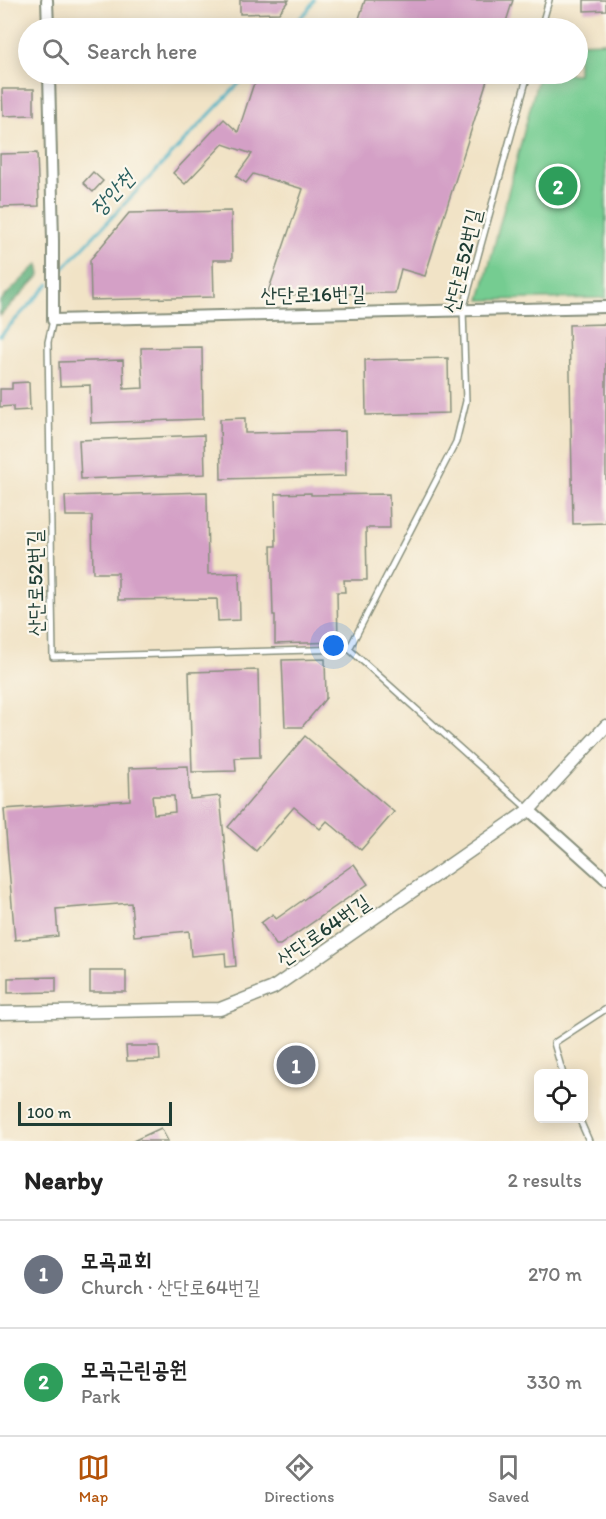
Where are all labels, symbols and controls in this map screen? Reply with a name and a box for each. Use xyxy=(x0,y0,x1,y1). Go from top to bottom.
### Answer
search box xyxy=(18,18,588,84)
icon: search xyxy=(39,35,72,68)
text: Search here xyxy=(87,38,197,65)
water label: 장안천 xyxy=(84,163,142,222)
pin: 2 xyxy=(538,164,578,208)
street label: 산단로52번길 xyxy=(438,206,486,316)
street label: 산단로16번길 xyxy=(260,281,366,307)
street label: 산단로52번길 xyxy=(22,529,48,636)
your location xyxy=(319,631,348,660)
street label: 산단로64번길 xyxy=(272,889,375,971)
pin: 1 xyxy=(276,1042,316,1088)
map controls xyxy=(534,1069,588,1123)
button: locate xyxy=(534,1069,588,1123)
scale bar xyxy=(18,1099,172,1126)
text: 100 m xyxy=(27,1103,71,1122)
text: Nearby xyxy=(24,1164,103,1196)
text: 2 results xyxy=(508,1168,582,1192)
text: 모곡교회 xyxy=(81,1247,152,1274)
text: 1 xyxy=(39,1262,48,1286)
text: 270 m xyxy=(528,1262,582,1286)
text: Church · 산단로64번길 xyxy=(81,1275,260,1299)
text: 모곡근린공원 xyxy=(81,1356,187,1383)
text: 2 xyxy=(38,1370,49,1394)
text: 330 m xyxy=(527,1370,582,1394)
text: Park xyxy=(81,1384,120,1408)
tab: Map xyxy=(77,1451,110,1506)
tab: Directions xyxy=(264,1451,334,1506)
tab: Saved xyxy=(488,1451,529,1506)

